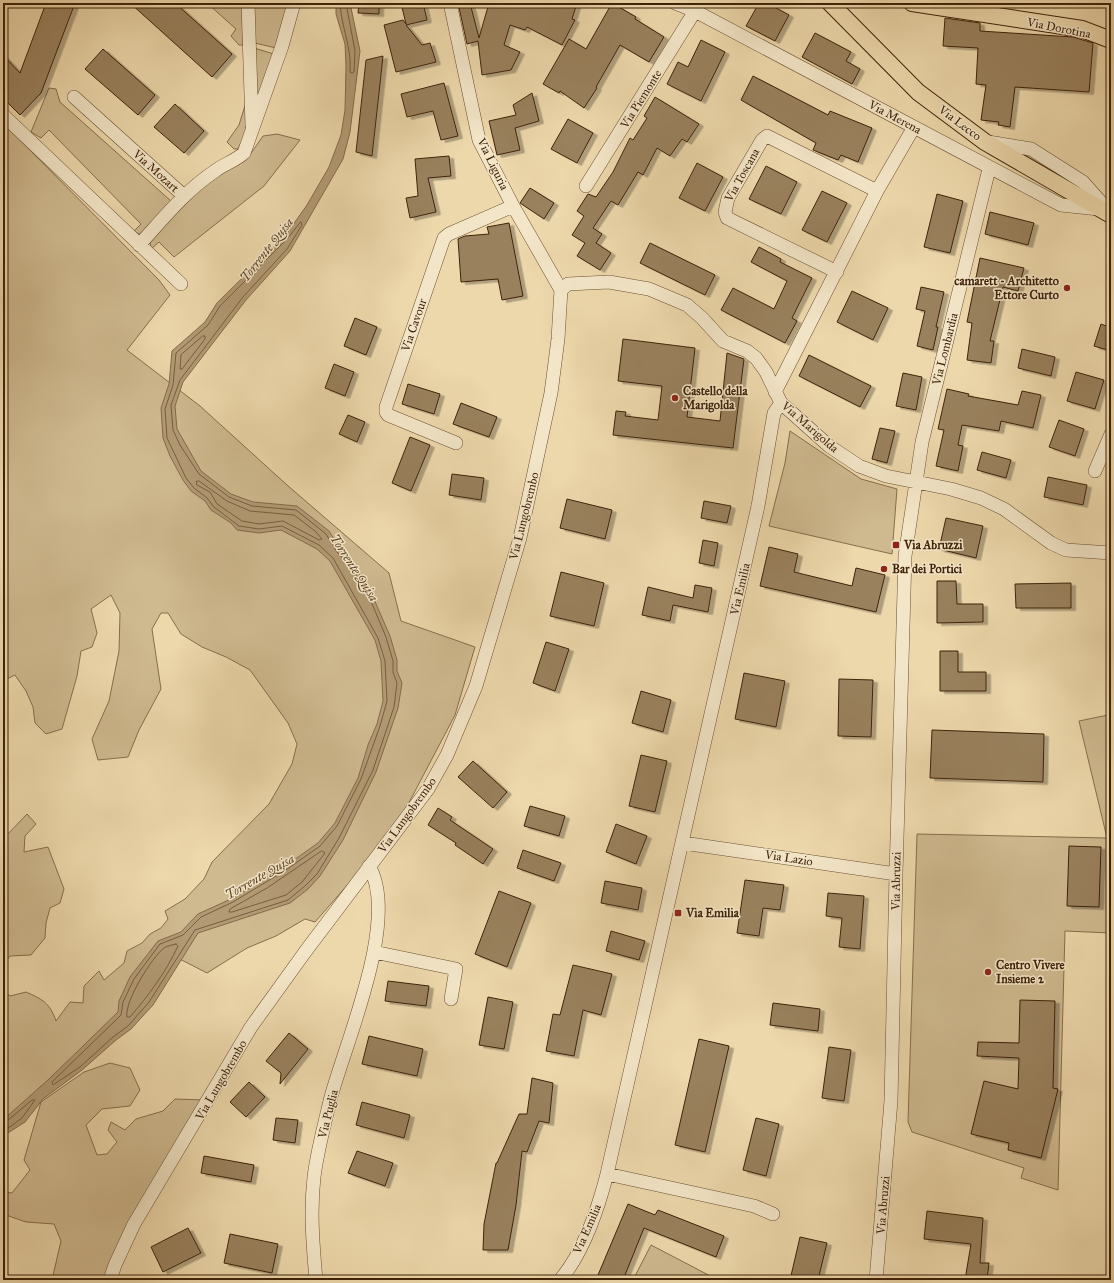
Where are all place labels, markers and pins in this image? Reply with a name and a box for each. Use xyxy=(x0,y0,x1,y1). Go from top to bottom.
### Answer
place label: camarett - Architetto Ettore Curto xyxy=(954,274,1059,302)
marker: camarett - Architetto Ettore Curto xyxy=(1062,283,1072,293)
place label: Castello della Marigolda xyxy=(683,384,749,413)
marker: Castello della Marigolda xyxy=(670,393,680,403)
place label: Via Abruzzi xyxy=(903,538,963,552)
marker: Via Abruzzi xyxy=(891,540,901,550)
place label: Bar dei Portici xyxy=(892,562,963,576)
marker: Bar dei Portici xyxy=(879,564,889,574)
place label: Via Emilia xyxy=(685,906,740,920)
marker: Via Emilia xyxy=(673,908,683,918)
place label: Centro Vivere Insieme 2 xyxy=(996,958,1065,986)
marker: Centro Vivere Insieme 2 xyxy=(983,967,993,977)

